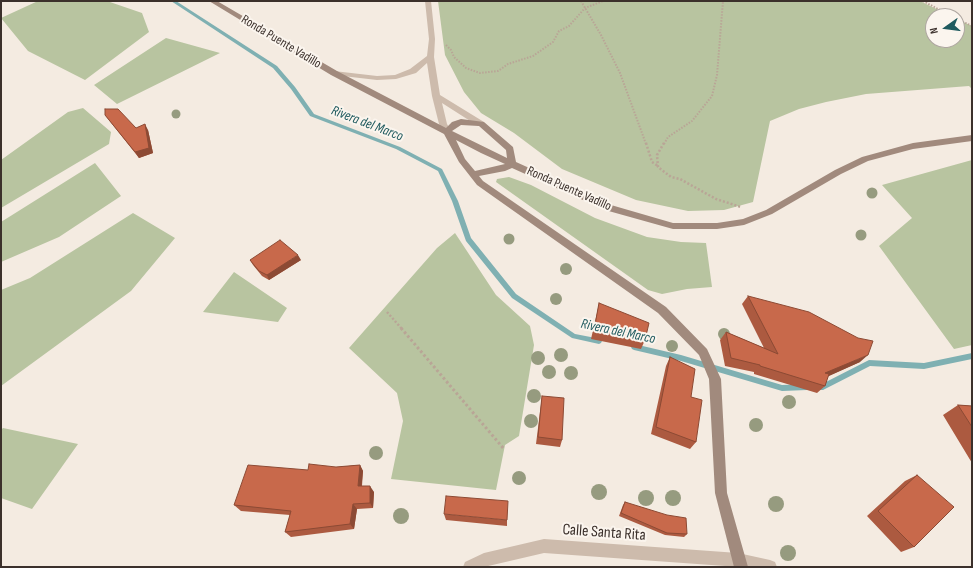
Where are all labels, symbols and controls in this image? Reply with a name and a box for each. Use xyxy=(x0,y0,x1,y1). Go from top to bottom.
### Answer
north arrow xyxy=(925,8,965,48)
street label: Ronda Puente Vadillo xyxy=(238,12,324,72)
text: N xyxy=(927,26,941,35)
water label: Rivera del Marco xyxy=(329,103,405,145)
street label: Ronda Puente Vadillo xyxy=(524,163,614,215)
water label: Rivera del Marco xyxy=(579,316,657,348)
street label: Calle Santa Rita xyxy=(562,521,646,545)

